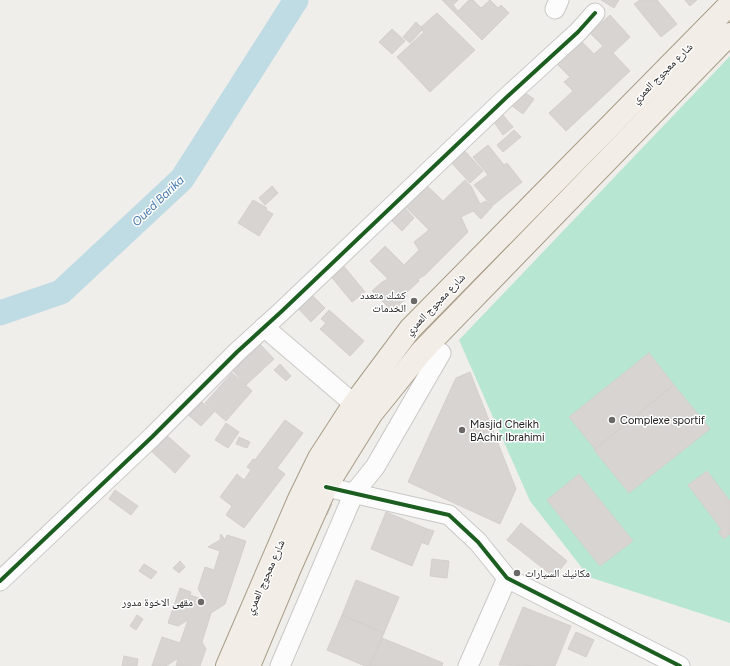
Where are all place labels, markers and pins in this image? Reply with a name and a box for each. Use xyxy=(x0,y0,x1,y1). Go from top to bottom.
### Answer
place label: كشك متعدد الخدمات xyxy=(360,289,406,315)
marker: كشك متعدد الخدمات xyxy=(409,296,419,306)
place label: Complexe sportif xyxy=(620,414,706,427)
marker: Complexe sportif xyxy=(607,415,617,425)
place label: Masjid Cheikh BAchir Ibrahimi xyxy=(470,418,545,444)
marker: Masjid Cheikh BAchir Ibrahimi xyxy=(457,425,467,435)
place label: مكانيك السيارات xyxy=(525,567,590,580)
marker: مكانيك السيارات xyxy=(512,568,522,578)
place label: مقهى الاخوة مدور xyxy=(121,596,193,609)
marker: مقهى الاخوة مدور xyxy=(196,597,206,607)

